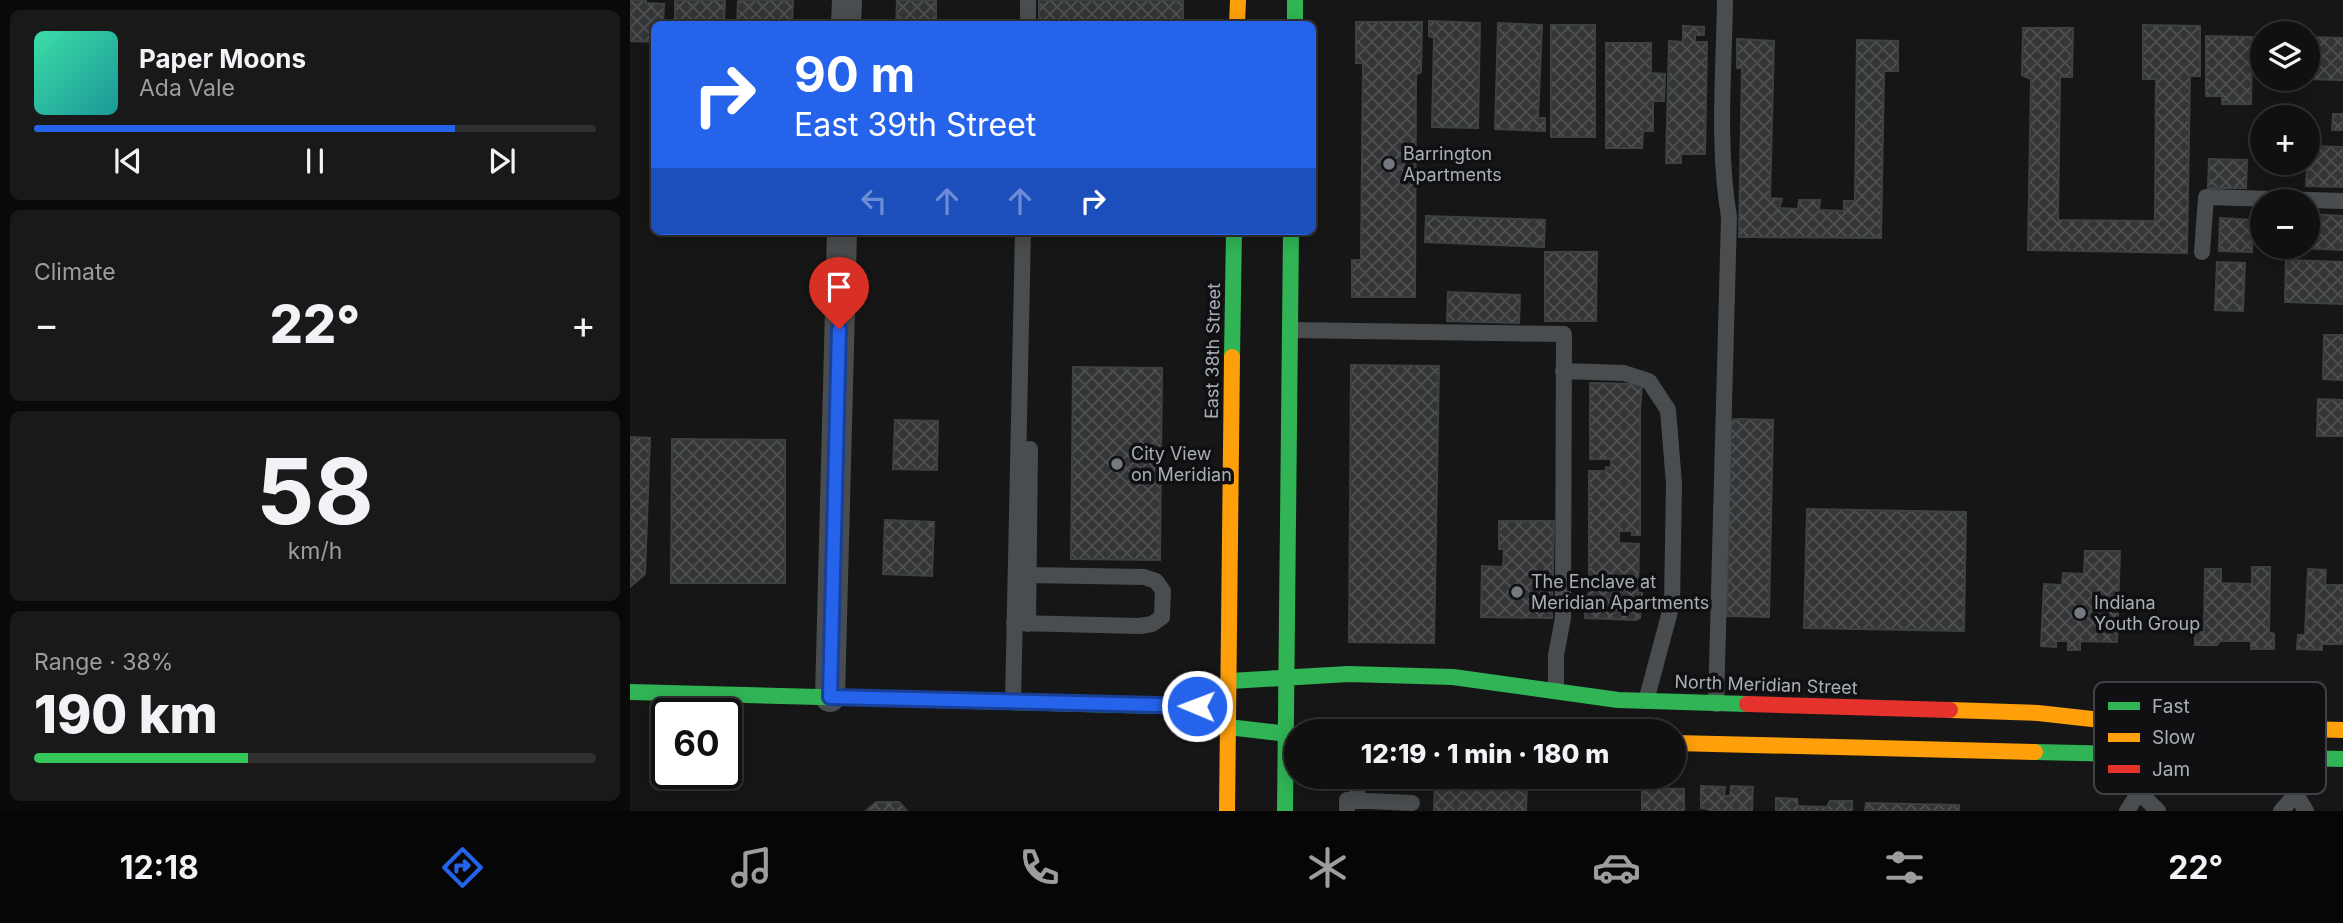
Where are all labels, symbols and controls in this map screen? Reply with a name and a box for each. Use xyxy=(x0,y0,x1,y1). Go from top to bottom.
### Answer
map controls xyxy=(2250,21,2320,259)
button: layers xyxy=(2250,21,2320,91)
text: Paper Moons xyxy=(139,43,306,74)
text: 90 m xyxy=(794,45,915,104)
icon: right xyxy=(679,49,770,140)
text: Ada Vale xyxy=(139,74,235,102)
text: East 39th Street xyxy=(794,105,1036,144)
button: + xyxy=(2250,105,2320,175)
icon: previous xyxy=(109,142,147,180)
icon: pause xyxy=(296,142,334,180)
icon: next xyxy=(483,142,521,180)
place label: Barrington Apartments xyxy=(1403,143,1502,185)
marker: Barrington Apartments xyxy=(1381,156,1397,172)
icon: left xyxy=(855,182,893,220)
icon: ahead xyxy=(928,182,966,220)
icon: ahead xyxy=(1001,182,1039,220)
icon: right xyxy=(1074,182,1112,220)
button: − xyxy=(2250,189,2320,259)
pin xyxy=(809,257,869,329)
text: Climate xyxy=(34,258,116,286)
icon: arrive xyxy=(820,268,858,306)
street label: East 38th Street xyxy=(1201,283,1224,419)
text: 22° xyxy=(270,293,360,356)
text: − xyxy=(34,301,59,347)
text: + xyxy=(571,301,596,347)
text: 58 xyxy=(256,436,374,546)
place label: City View on Meridian xyxy=(1131,443,1232,485)
marker: City View on Meridian xyxy=(1109,456,1125,472)
text: km/h xyxy=(288,537,342,565)
place label: The Enclave at Meridian Apartments xyxy=(1531,571,1709,613)
marker: The Enclave at Meridian Apartments xyxy=(1509,584,1525,600)
place label: Indiana Youth Group xyxy=(2094,592,2200,634)
marker: Indiana Youth Group xyxy=(2072,605,2088,621)
text: Range · 38% xyxy=(34,648,173,676)
position arrow xyxy=(1160,669,1234,743)
street label: North Meridian Street xyxy=(1674,671,1858,698)
legend xyxy=(2094,682,2326,794)
text: 190 km xyxy=(34,683,218,746)
text: Fast xyxy=(2152,695,2190,718)
speed limit sign: 60 xyxy=(651,698,742,789)
text: Slow xyxy=(2152,726,2195,749)
text: 12:19 · 1 min · 180 m xyxy=(1361,738,1609,769)
text: Jam xyxy=(2152,758,2190,781)
icon: directions xyxy=(438,843,487,892)
icon: music xyxy=(727,843,776,892)
icon: phone xyxy=(1015,843,1064,892)
icon: climate xyxy=(1303,843,1352,892)
icon: car xyxy=(1592,843,1641,892)
icon: filters xyxy=(1880,843,1929,892)
text: 12:18 xyxy=(120,848,199,887)
text: 22° xyxy=(2168,848,2223,887)

